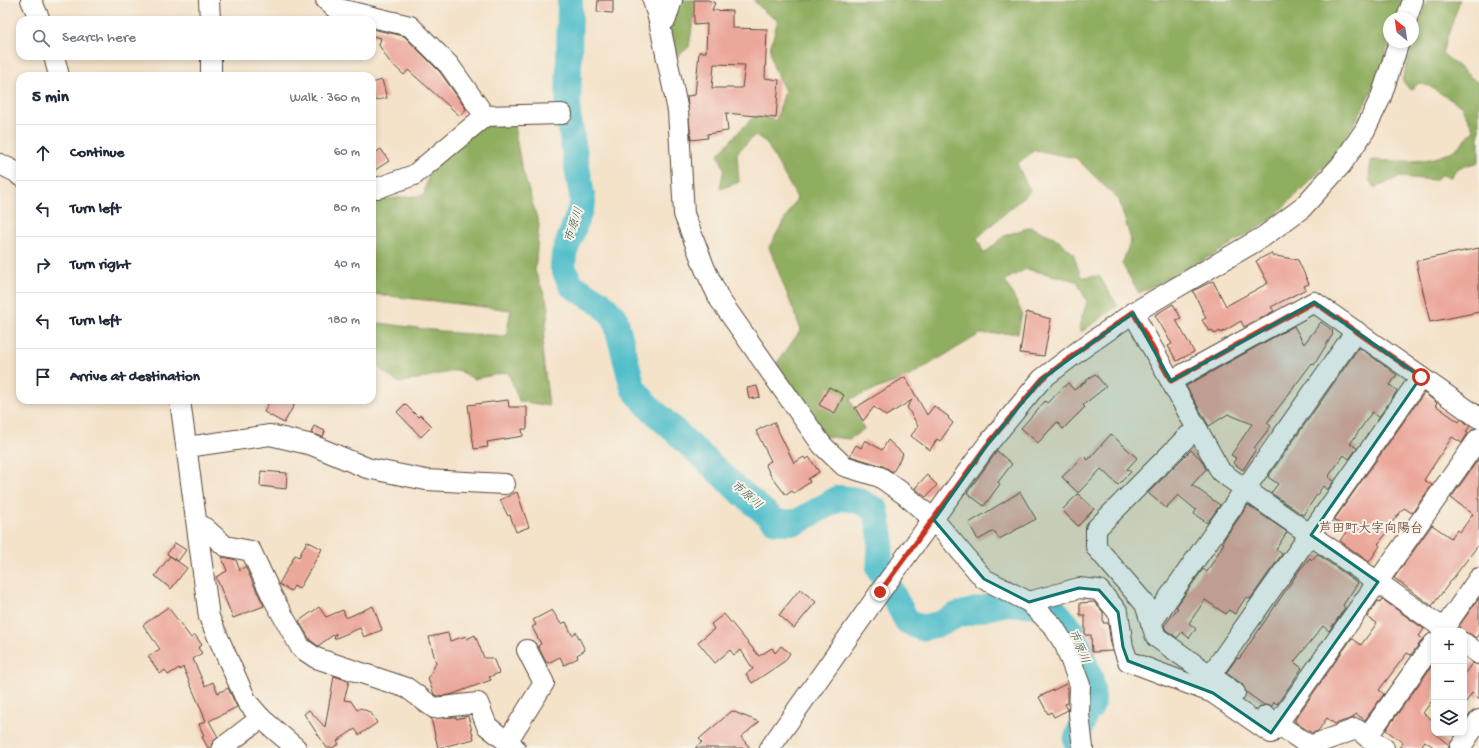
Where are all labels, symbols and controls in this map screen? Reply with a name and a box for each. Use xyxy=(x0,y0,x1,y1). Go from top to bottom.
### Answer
north arrow xyxy=(1383,12,1419,48)
search box xyxy=(16,16,376,60)
icon: search xyxy=(30,27,52,49)
text: Search here xyxy=(62,29,136,47)
text: 5 min xyxy=(32,88,69,108)
text: Walk · 360 m xyxy=(290,91,360,106)
icon: ahead xyxy=(32,142,54,164)
text: Continue xyxy=(70,144,124,162)
text: 60 m xyxy=(334,145,360,160)
icon: left xyxy=(32,198,54,220)
text: Turn left xyxy=(70,200,121,218)
text: 80 m xyxy=(333,201,360,216)
water label: 市原川 xyxy=(562,205,587,244)
icon: right xyxy=(32,254,54,276)
text: Turn right xyxy=(70,256,130,274)
text: 40 m xyxy=(334,257,360,272)
icon: left xyxy=(32,310,54,332)
text: Turn left xyxy=(70,312,121,330)
text: 180 m xyxy=(328,313,360,328)
icon: arrive xyxy=(32,366,54,388)
text: Arrive at destination xyxy=(70,368,200,386)
route start xyxy=(1412,368,1430,386)
water label: 市原川 xyxy=(728,478,765,513)
district label: 芦田町大字向陽台 xyxy=(1319,521,1423,537)
route end xyxy=(871,583,889,601)
water label: 市原川 xyxy=(1065,627,1092,666)
map controls xyxy=(1431,628,1467,736)
button: + xyxy=(1431,628,1467,664)
button: − xyxy=(1431,664,1467,700)
button: layers xyxy=(1431,700,1467,736)

